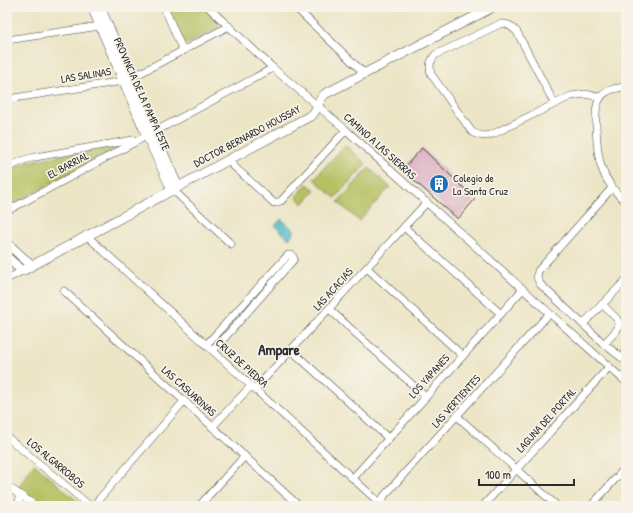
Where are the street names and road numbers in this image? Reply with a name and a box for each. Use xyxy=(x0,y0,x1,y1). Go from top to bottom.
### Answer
street label: PROVINCIA DE LA PAMPA ESTE xyxy=(111,35,173,153)
street label: LAS SALINAS xyxy=(60,64,112,86)
street label: DOCTOR BERNARDO HOUSSAY xyxy=(191,102,303,170)
street label: CAMINO A LAS SIERRAS xyxy=(341,110,419,182)
street label: EL BARRIAL xyxy=(45,148,91,182)
street label: LAS ACACIAS xyxy=(310,265,356,313)
street label: CRUZ DE PIEDRA xyxy=(213,336,272,391)
street label: LOS YAPANES xyxy=(406,351,452,401)
street label: LAS CASUARINAS xyxy=(159,363,219,419)
street label: LAS VERTIENTES xyxy=(429,372,483,430)
street label: LAGUNA DEL PORTAL xyxy=(513,385,579,455)
street label: LOS ALGARROBOS xyxy=(24,435,88,491)

